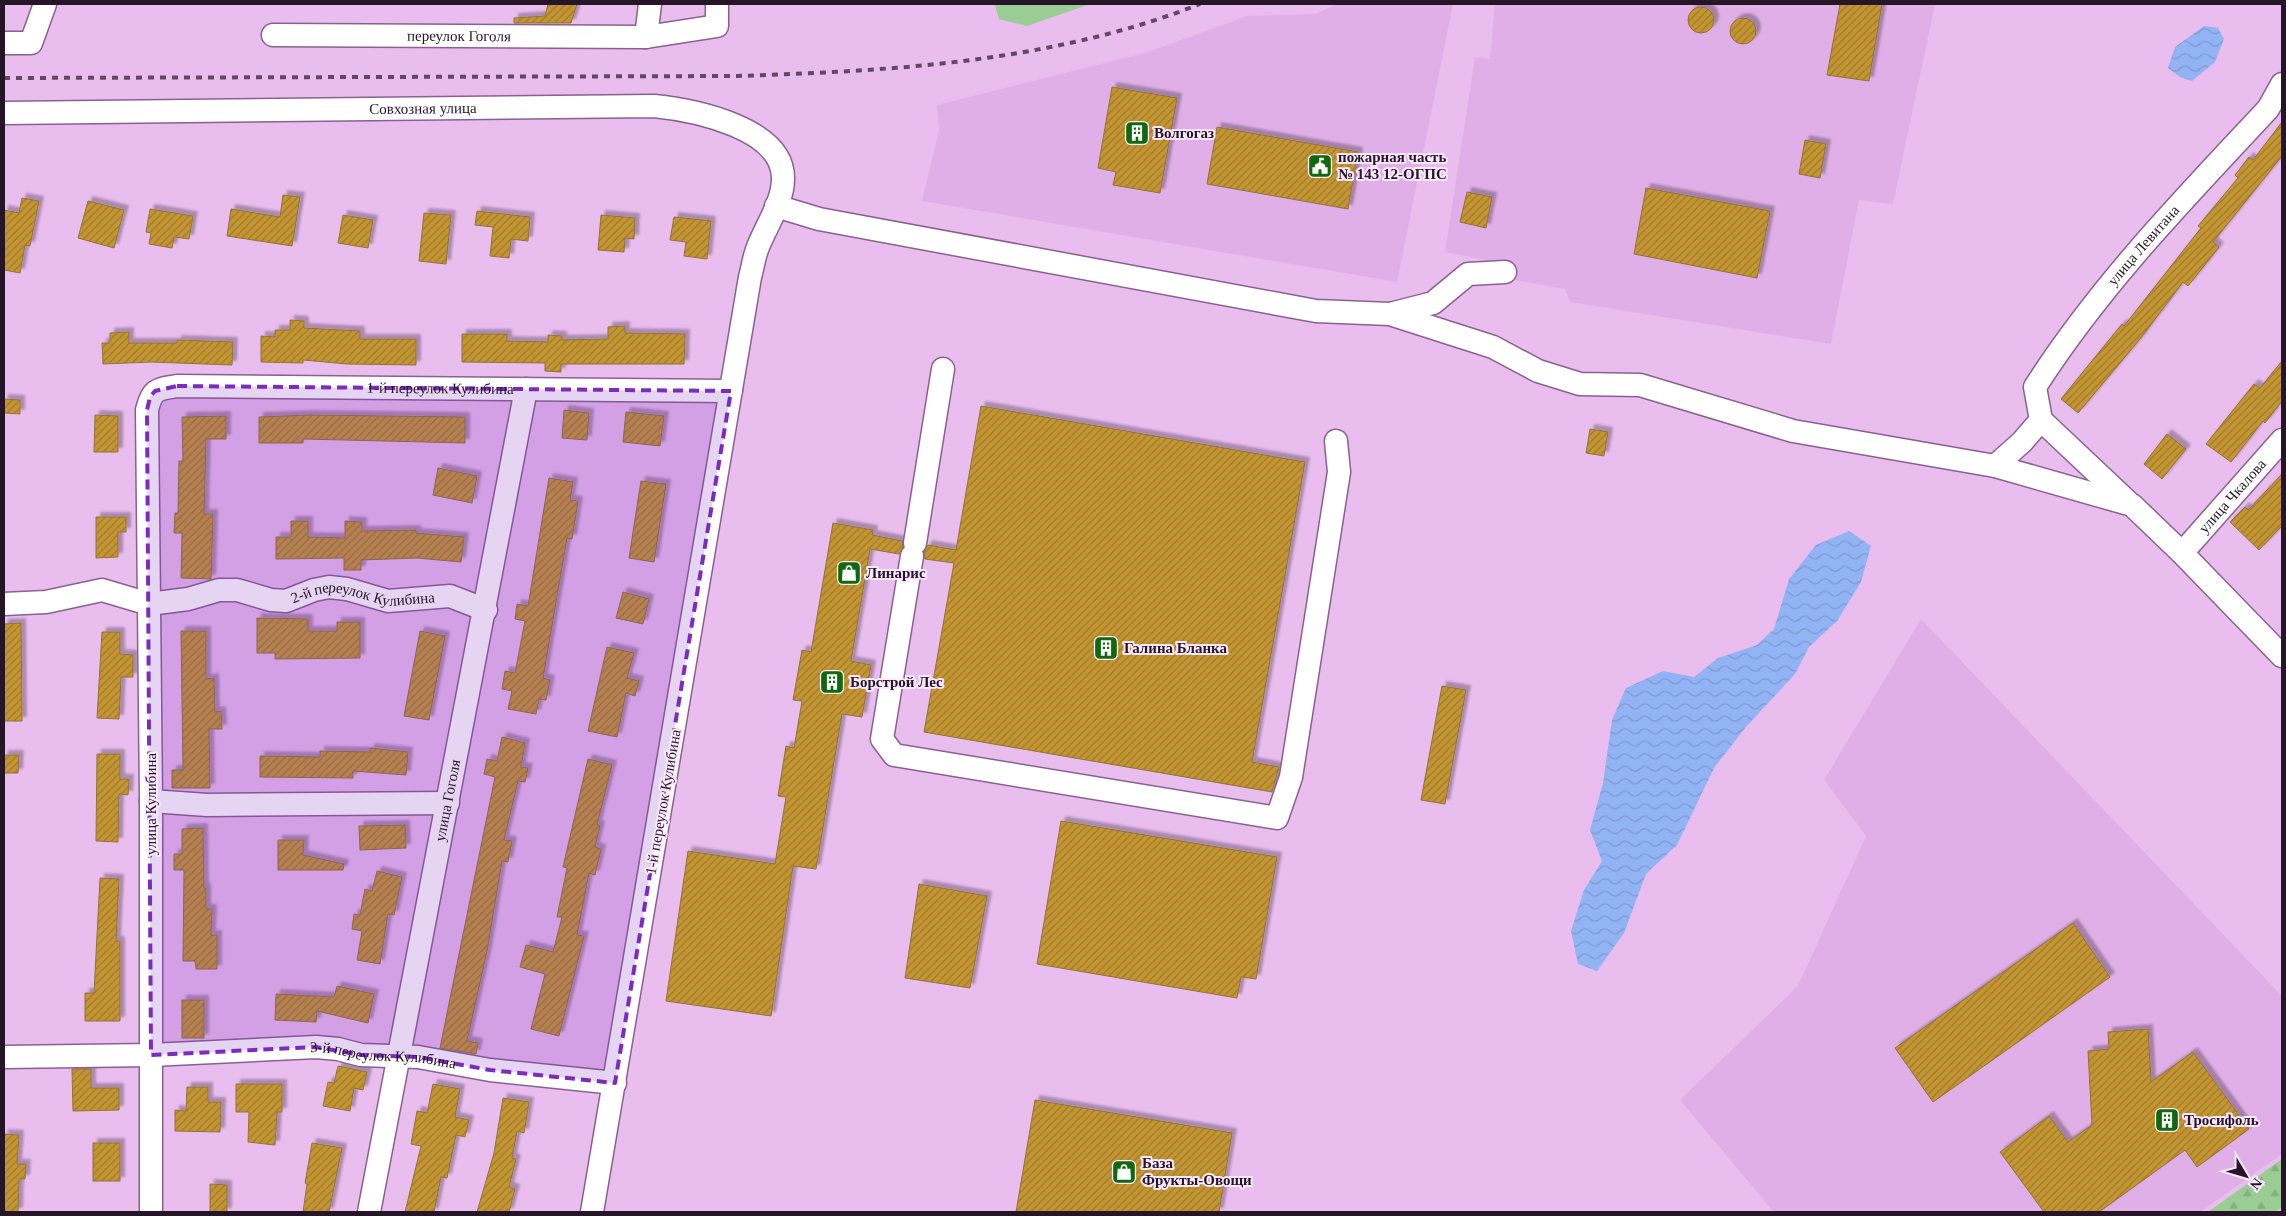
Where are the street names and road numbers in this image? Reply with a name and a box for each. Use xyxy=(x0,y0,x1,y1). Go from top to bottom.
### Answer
street label: переулок Гоголя xyxy=(407,28,511,44)
street label: Совхозная улица xyxy=(369,100,477,117)
street label: улица Левитана xyxy=(2104,202,2183,289)
street label: 1-й переулок Кулибина xyxy=(366,380,514,397)
street label: улица Чкалова xyxy=(2196,456,2269,536)
street label: 2-й переулок Кулибина xyxy=(289,579,436,609)
street label: 1-й переулок Кулибина xyxy=(642,728,684,876)
street label: улица Кулибина xyxy=(143,752,159,855)
street label: улица Гоголя xyxy=(432,758,463,843)
street label: 3-й переулок Кулибина xyxy=(310,1039,458,1072)

